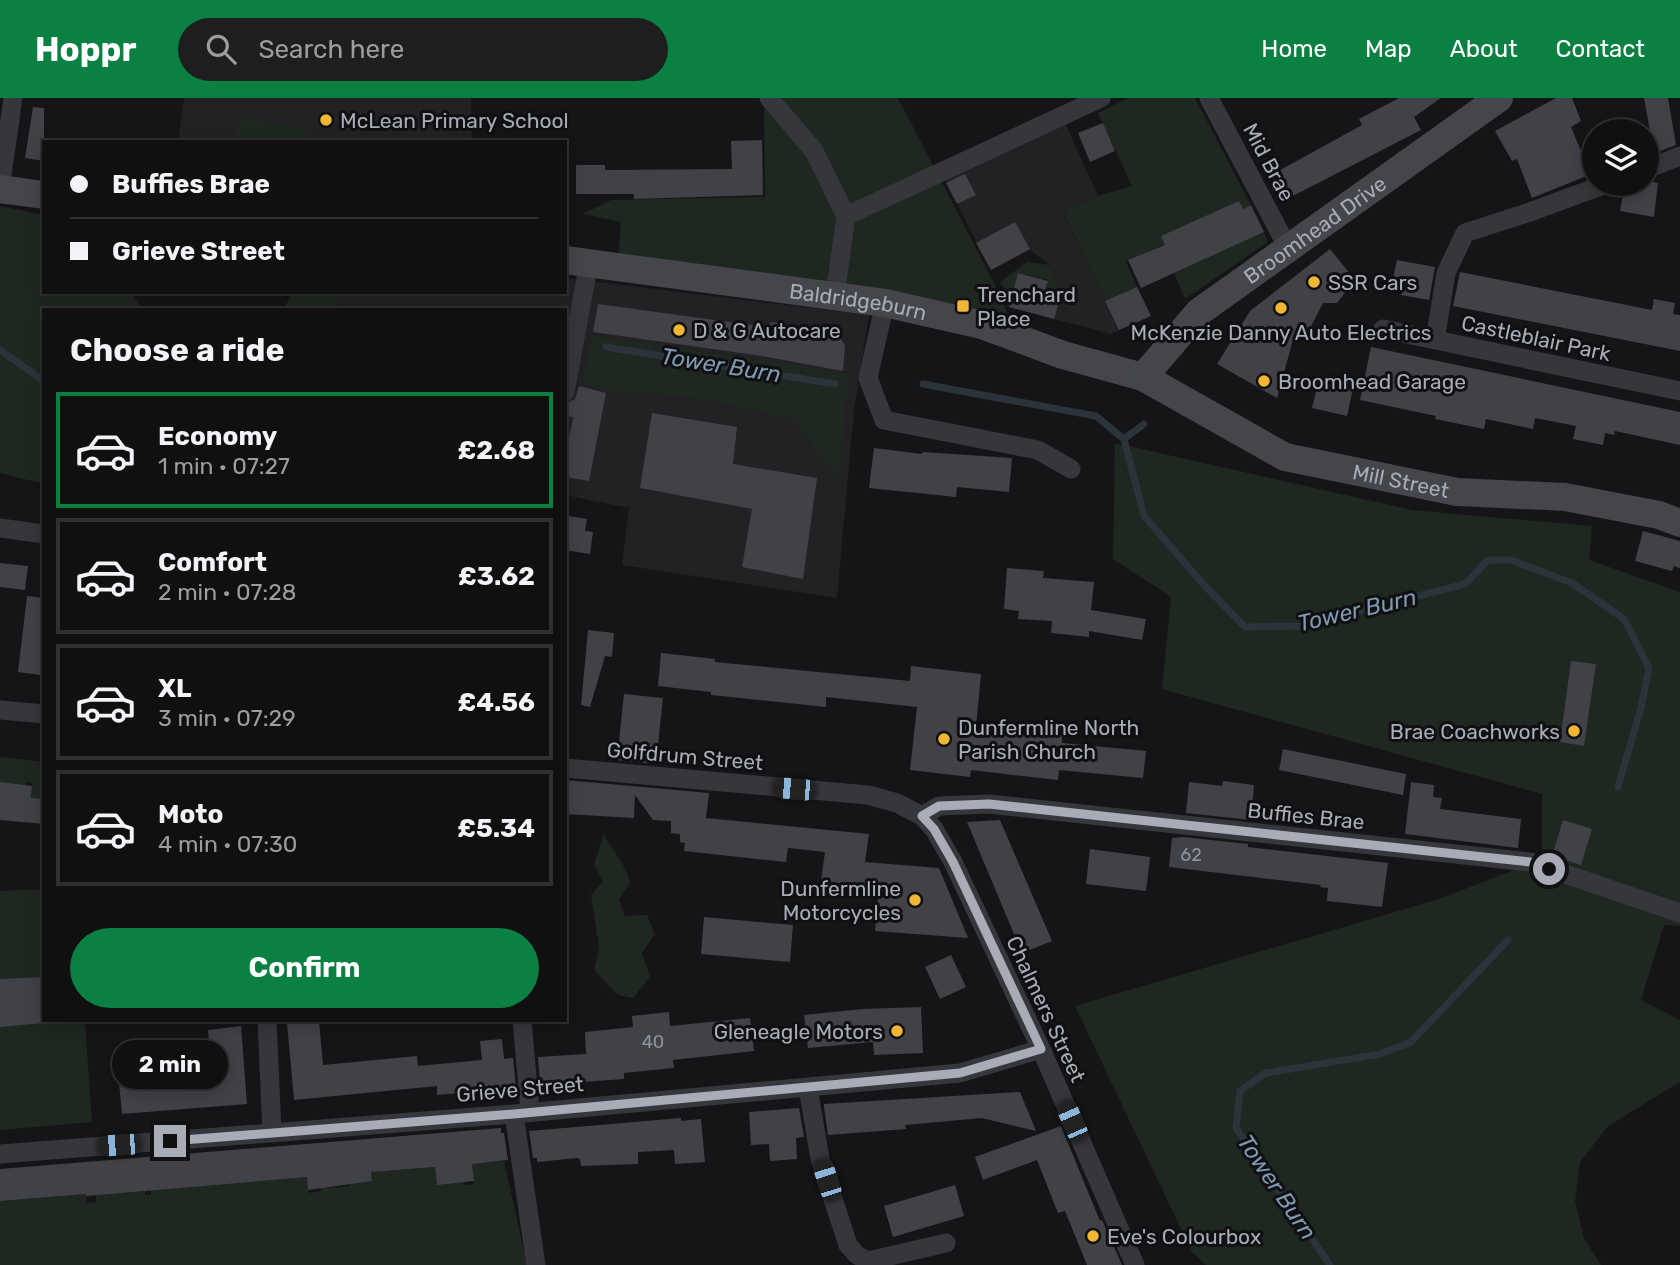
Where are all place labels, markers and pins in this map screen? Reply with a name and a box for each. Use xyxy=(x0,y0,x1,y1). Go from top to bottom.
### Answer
place label: McLean Primary School xyxy=(340,108,569,133)
marker: McLean Primary School xyxy=(318,112,334,128)
place label: SSR Cars xyxy=(1328,270,1417,295)
marker: SSR Cars xyxy=(1306,274,1322,290)
place label: Trenchard Place xyxy=(977,282,1076,331)
marker: Trenchard Place xyxy=(955,298,971,314)
marker: McKenzie Danny Auto Electrics xyxy=(1273,300,1289,316)
place label: D & G Autocare xyxy=(693,318,841,343)
place label: McKenzie Danny Auto Electrics xyxy=(1131,320,1431,345)
marker: D & G Autocare xyxy=(671,322,687,338)
place label: Broomhead Garage xyxy=(1278,369,1466,394)
marker: Broomhead Garage xyxy=(1256,373,1272,389)
place label: Dunfermline North Parish Church xyxy=(958,715,1139,764)
place label: Brae Coachworks xyxy=(1390,719,1560,744)
marker: Brae Coachworks xyxy=(1566,723,1582,739)
marker: Dunfermline North Parish Church xyxy=(936,731,952,747)
place label: Dunfermline Motorcycles xyxy=(780,876,901,925)
marker: Dunfermline Motorcycles xyxy=(907,892,923,908)
place label: Gleneagle Motors xyxy=(714,1019,883,1044)
marker: Gleneagle Motors xyxy=(889,1023,905,1039)
place label: Eve's Colourbox xyxy=(1107,1224,1261,1249)
marker: Eve's Colourbox xyxy=(1085,1228,1101,1244)

